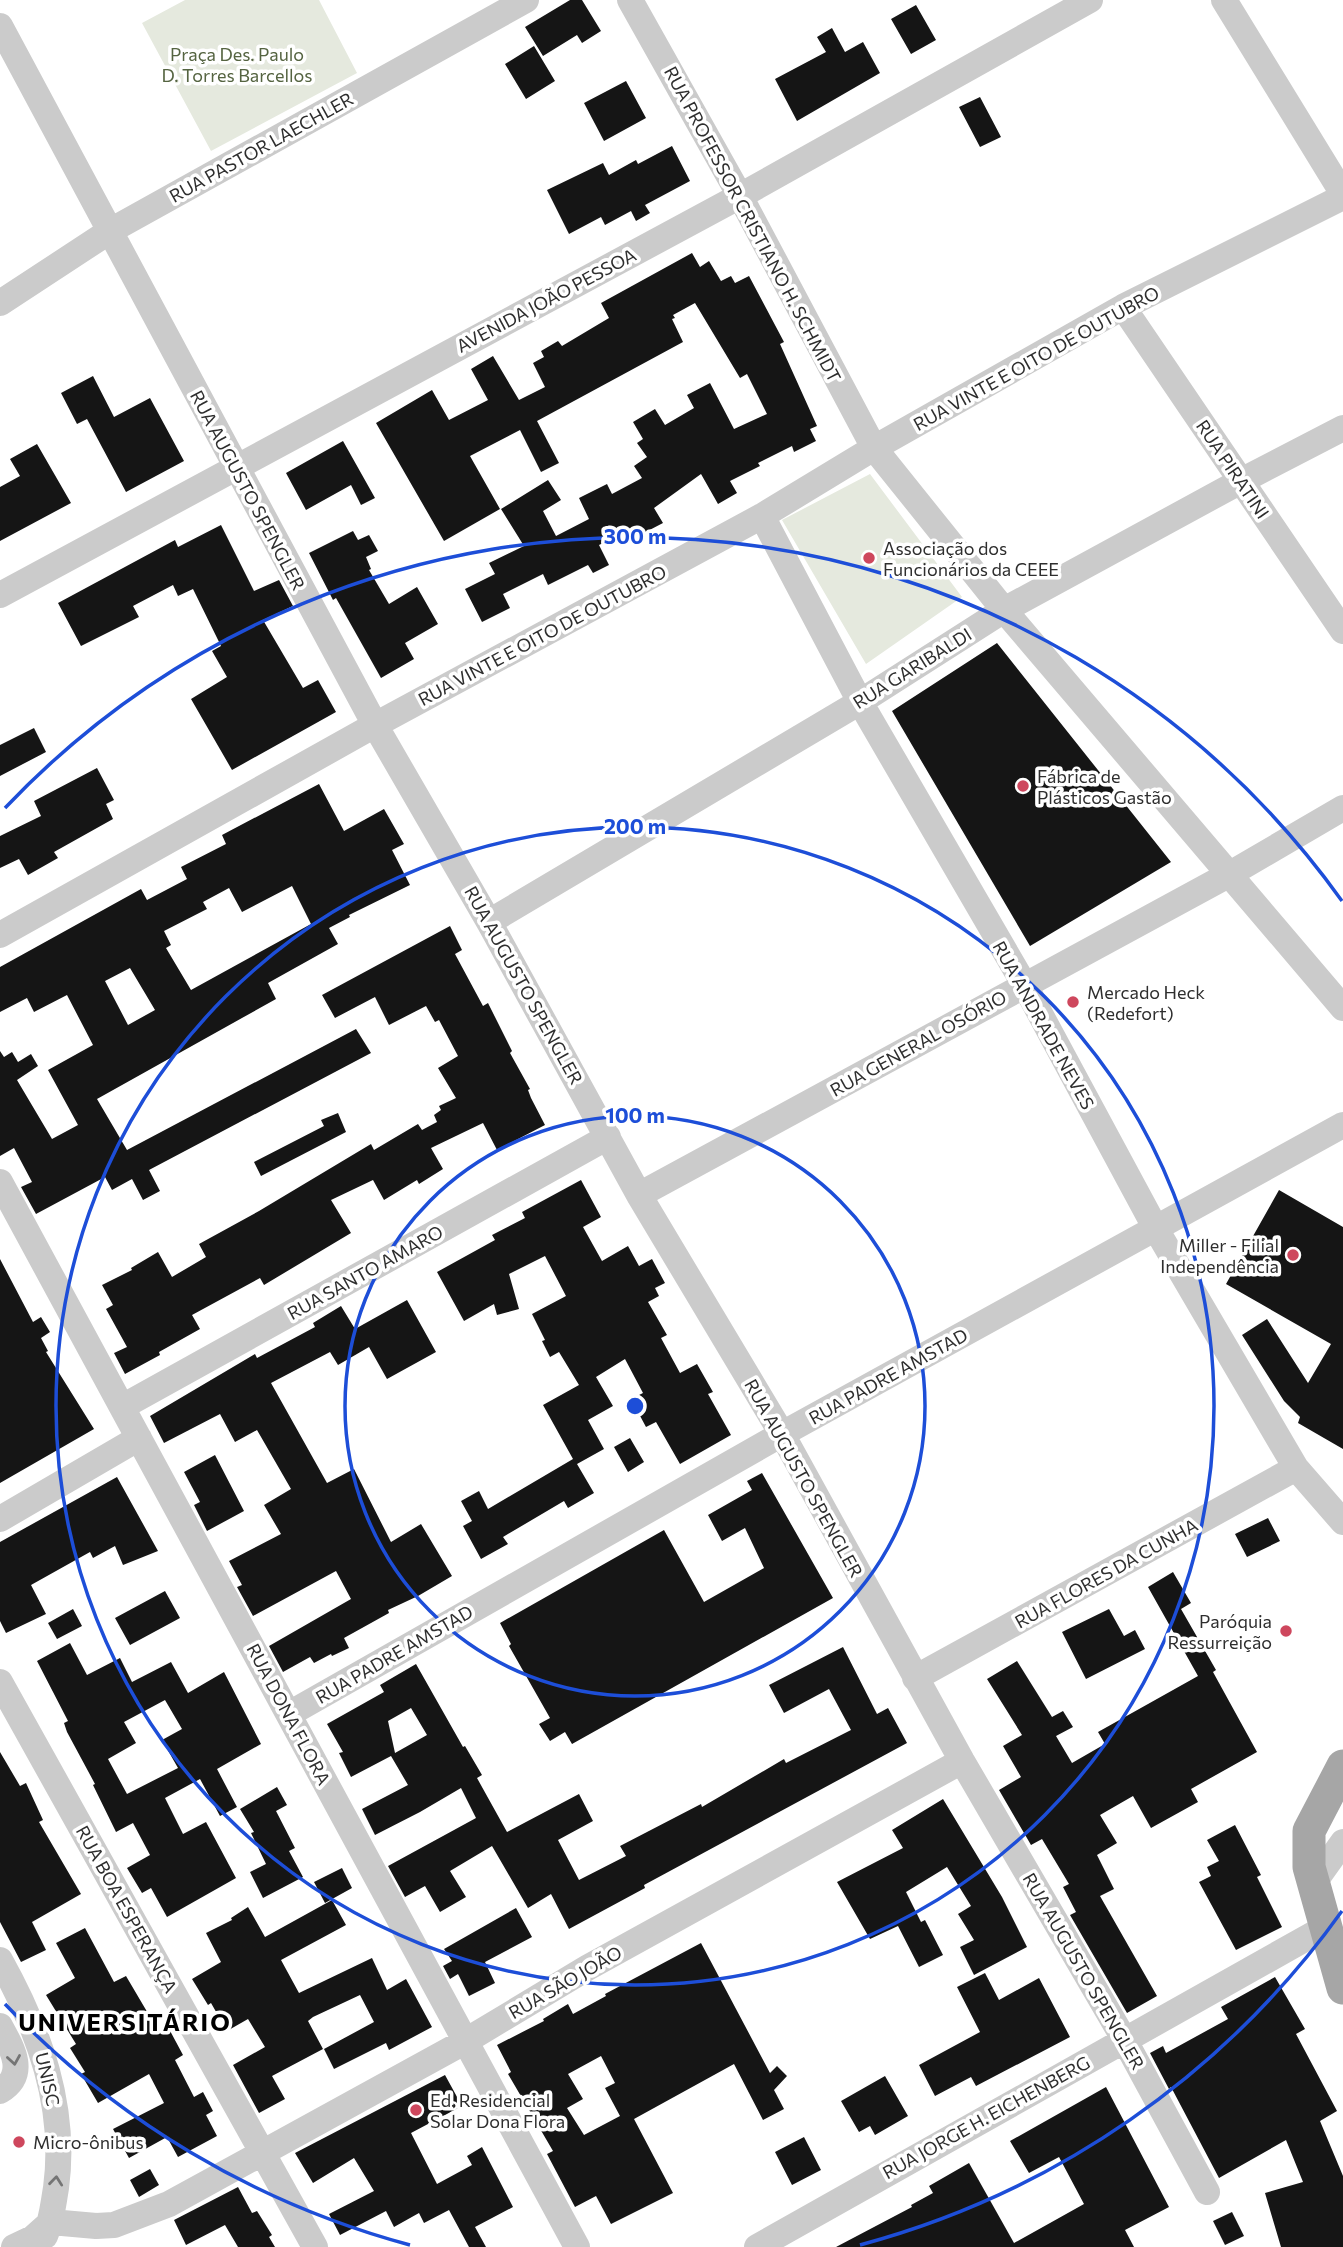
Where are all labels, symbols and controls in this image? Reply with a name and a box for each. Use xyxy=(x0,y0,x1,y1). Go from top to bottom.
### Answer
park label: Praça Des. Paulo D. Torres Barcellos xyxy=(162,43,312,86)
street label: RUA PROFESSOR CRISTIANO H. SCHMIDT xyxy=(660,62,846,386)
street label: RUA PASTOR LAECHLER xyxy=(165,87,357,207)
street label: AVENIDA JOÃO PESSOA xyxy=(452,243,640,357)
street label: RUA VINTE E OITO DE OUTUBRO xyxy=(909,281,1163,435)
street label: RUA AUGUSTO SPENGLER xyxy=(186,386,310,594)
street label: RUA PIRATINI xyxy=(1192,415,1274,523)
text: 300 m xyxy=(604,523,666,548)
place label: Associação dos Funcionários da CEEE xyxy=(883,537,1059,580)
marker: Associação dos Funcionários da CEEE xyxy=(861,550,877,566)
street label: RUA VINTE E OITO DE OUTUBRO xyxy=(414,560,670,710)
street label: RUA GARIBALDI xyxy=(849,623,975,713)
place label: Fábrica de Plásticos Gastão xyxy=(1037,765,1172,808)
marker: Fábrica de Plásticos Gastão xyxy=(1015,778,1031,794)
text: 200 m xyxy=(604,813,666,838)
street label: RUA AUGUSTO SPENGLER xyxy=(460,882,588,1088)
street label: RUA ANDRADE NEVES xyxy=(989,937,1099,1113)
place label: Mercado Heck (Redefort) xyxy=(1087,981,1205,1024)
street label: RUA GENERAL OSÓRIO xyxy=(826,985,1010,1101)
marker: Mercado Heck (Redefort) xyxy=(1065,994,1081,1010)
text: 100 m xyxy=(605,1102,665,1127)
street label: RUA SANTO AMARO xyxy=(283,1220,447,1324)
place label: Miller - Filial Independência xyxy=(1160,1234,1279,1277)
marker: Miller - Filial Independência xyxy=(1285,1247,1301,1263)
street label: RUA PADRE AMSTAD xyxy=(805,1323,971,1429)
street label: RUA AUGUSTO SPENGLER xyxy=(740,1375,868,1581)
centre of rings xyxy=(623,1394,647,1418)
street label: RUA FLORES DA CUNHA xyxy=(1011,1514,1201,1632)
street label: RUA PADRE AMSTAD xyxy=(311,1600,477,1708)
place label: Paróquia Ressurreição xyxy=(1167,1610,1272,1653)
marker: Paróquia Ressurreição xyxy=(1278,1623,1294,1639)
street label: RUA DONA FLORA xyxy=(242,1639,336,1789)
street label: RUA BOA ESPERANÇA xyxy=(72,1822,182,1996)
street label: RUA AUGUSTO SPENGLER xyxy=(1019,1869,1149,2073)
street label: RUA SÃO JOÃO xyxy=(505,1941,625,2023)
district label: UNIVERSITÁRIO xyxy=(18,2007,232,2036)
street label: UNISC xyxy=(31,2050,65,2108)
street label: RUA JORGE H. EICHENBERG xyxy=(879,2051,1093,2183)
one-way arrow xyxy=(6,2054,21,2066)
place label: Ed. Residencial Solar Dona Flora xyxy=(430,2089,565,2132)
marker: Ed. Residencial Solar Dona Flora xyxy=(408,2102,424,2118)
place label: Micro-ônibus xyxy=(33,2131,144,2153)
marker: Micro-ônibus xyxy=(11,2134,27,2150)
one-way arrow xyxy=(49,2175,64,2187)

